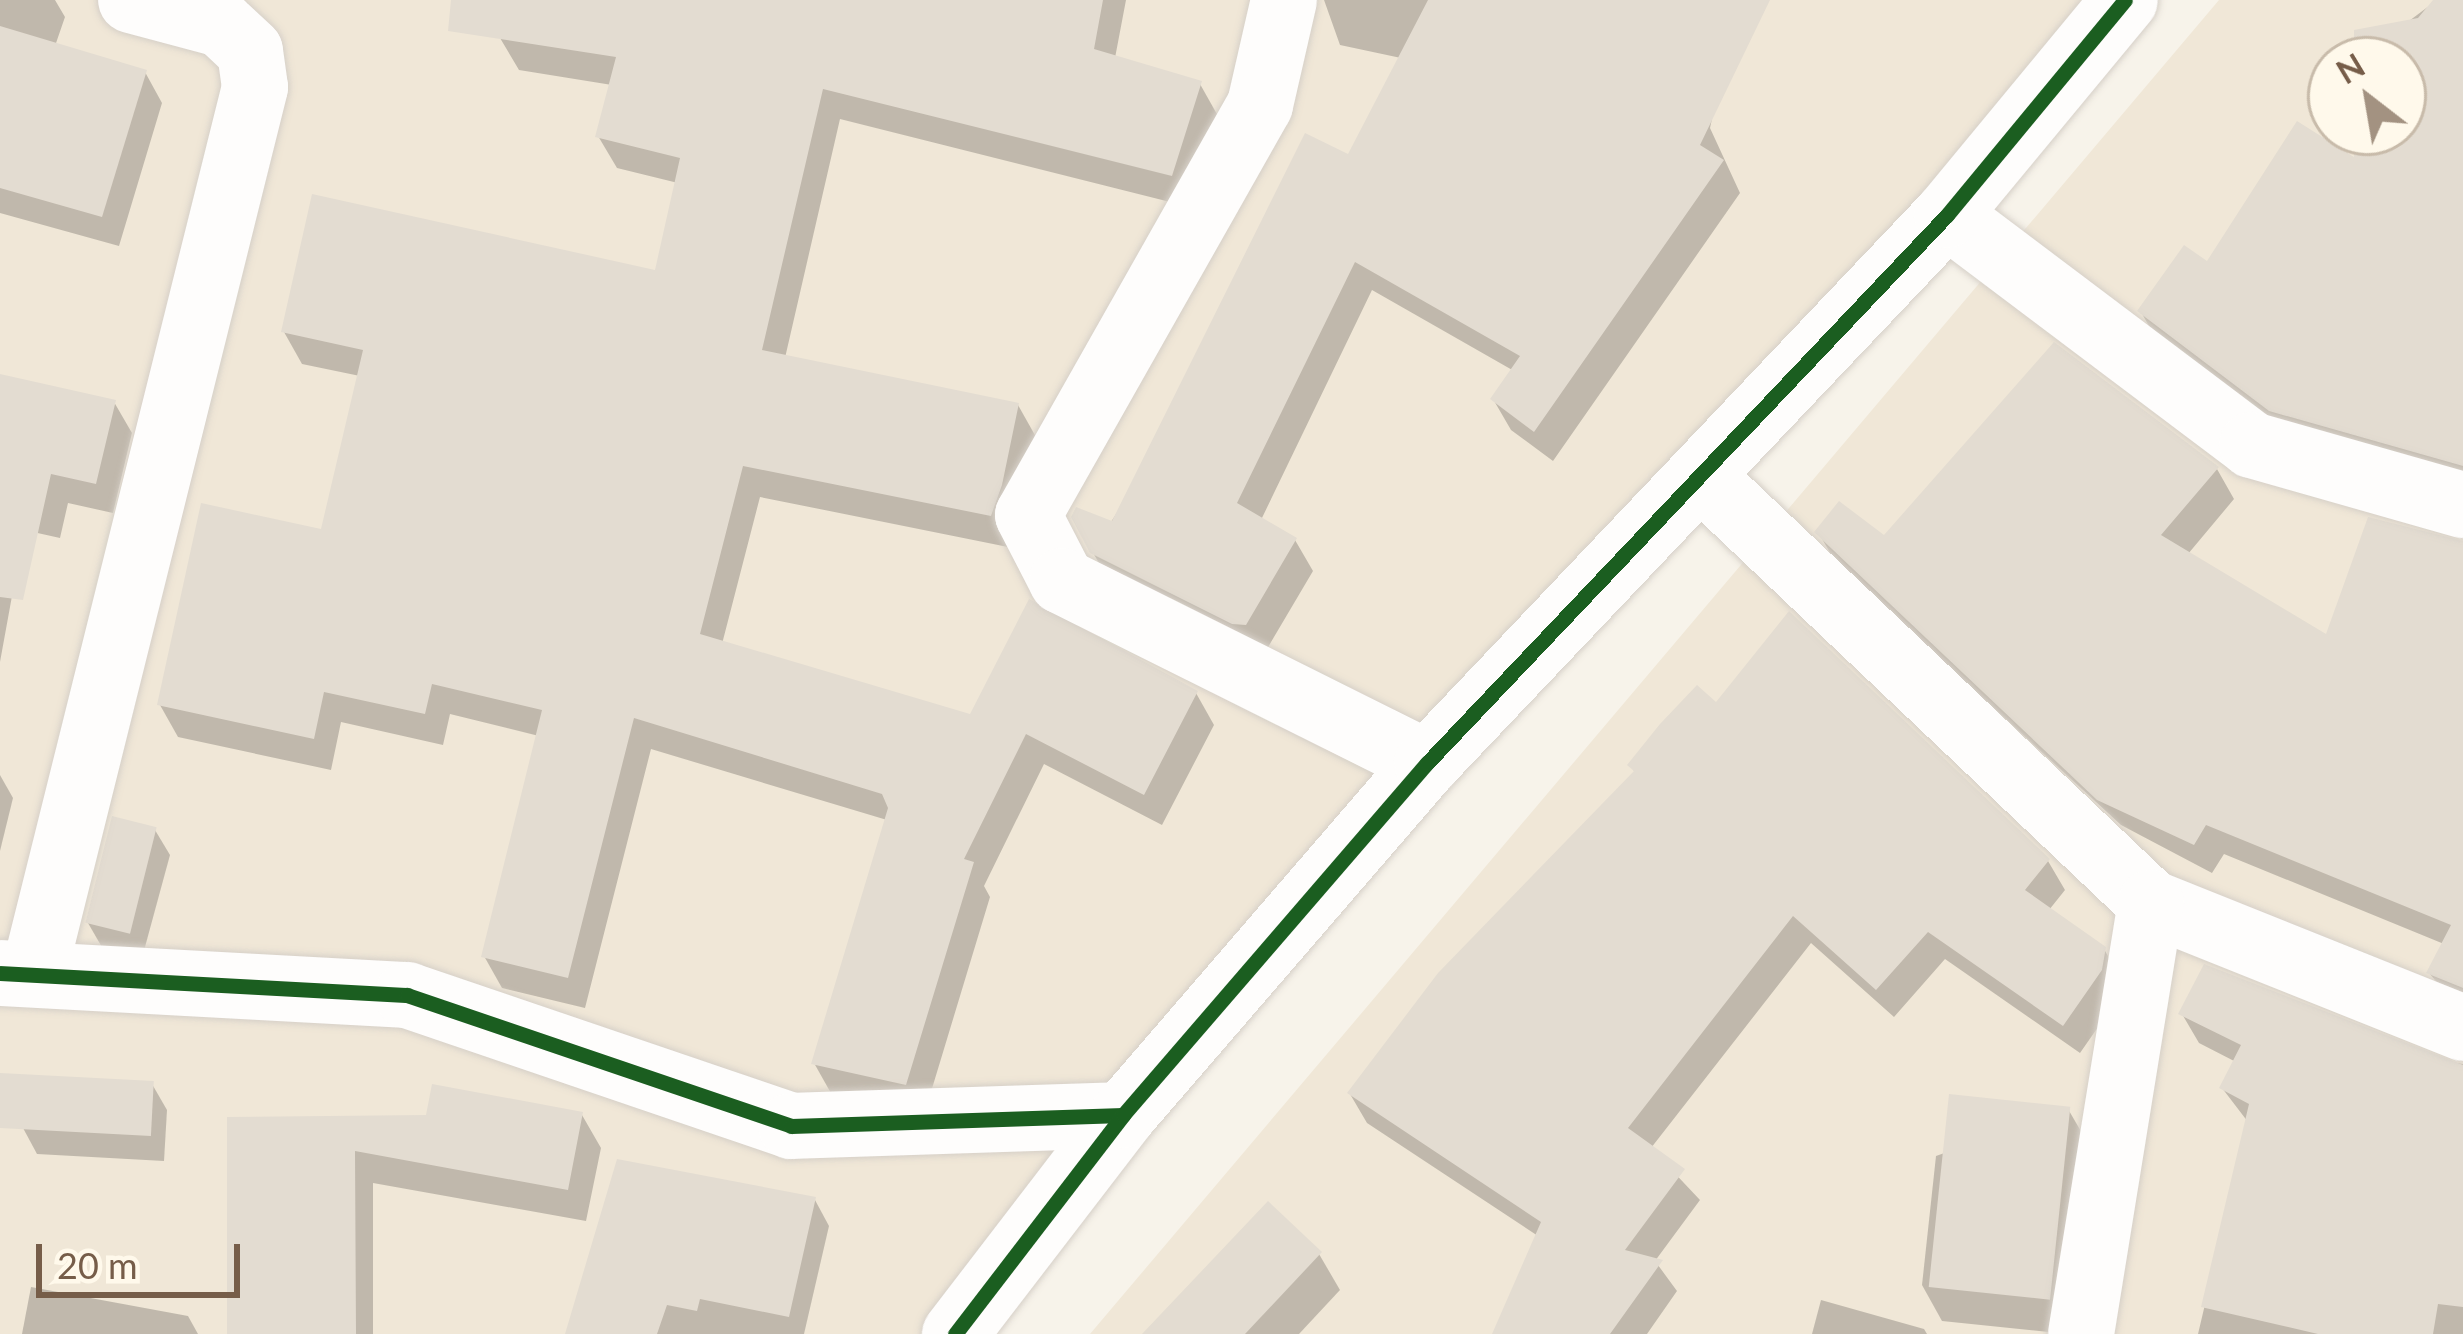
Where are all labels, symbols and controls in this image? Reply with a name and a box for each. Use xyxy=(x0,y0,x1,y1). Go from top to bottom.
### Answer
north arrow xyxy=(2307,36,2427,156)
text: N xyxy=(2329,44,2371,91)
scale bar xyxy=(42,1220,246,1294)
text: 20 m xyxy=(57,1243,138,1287)

